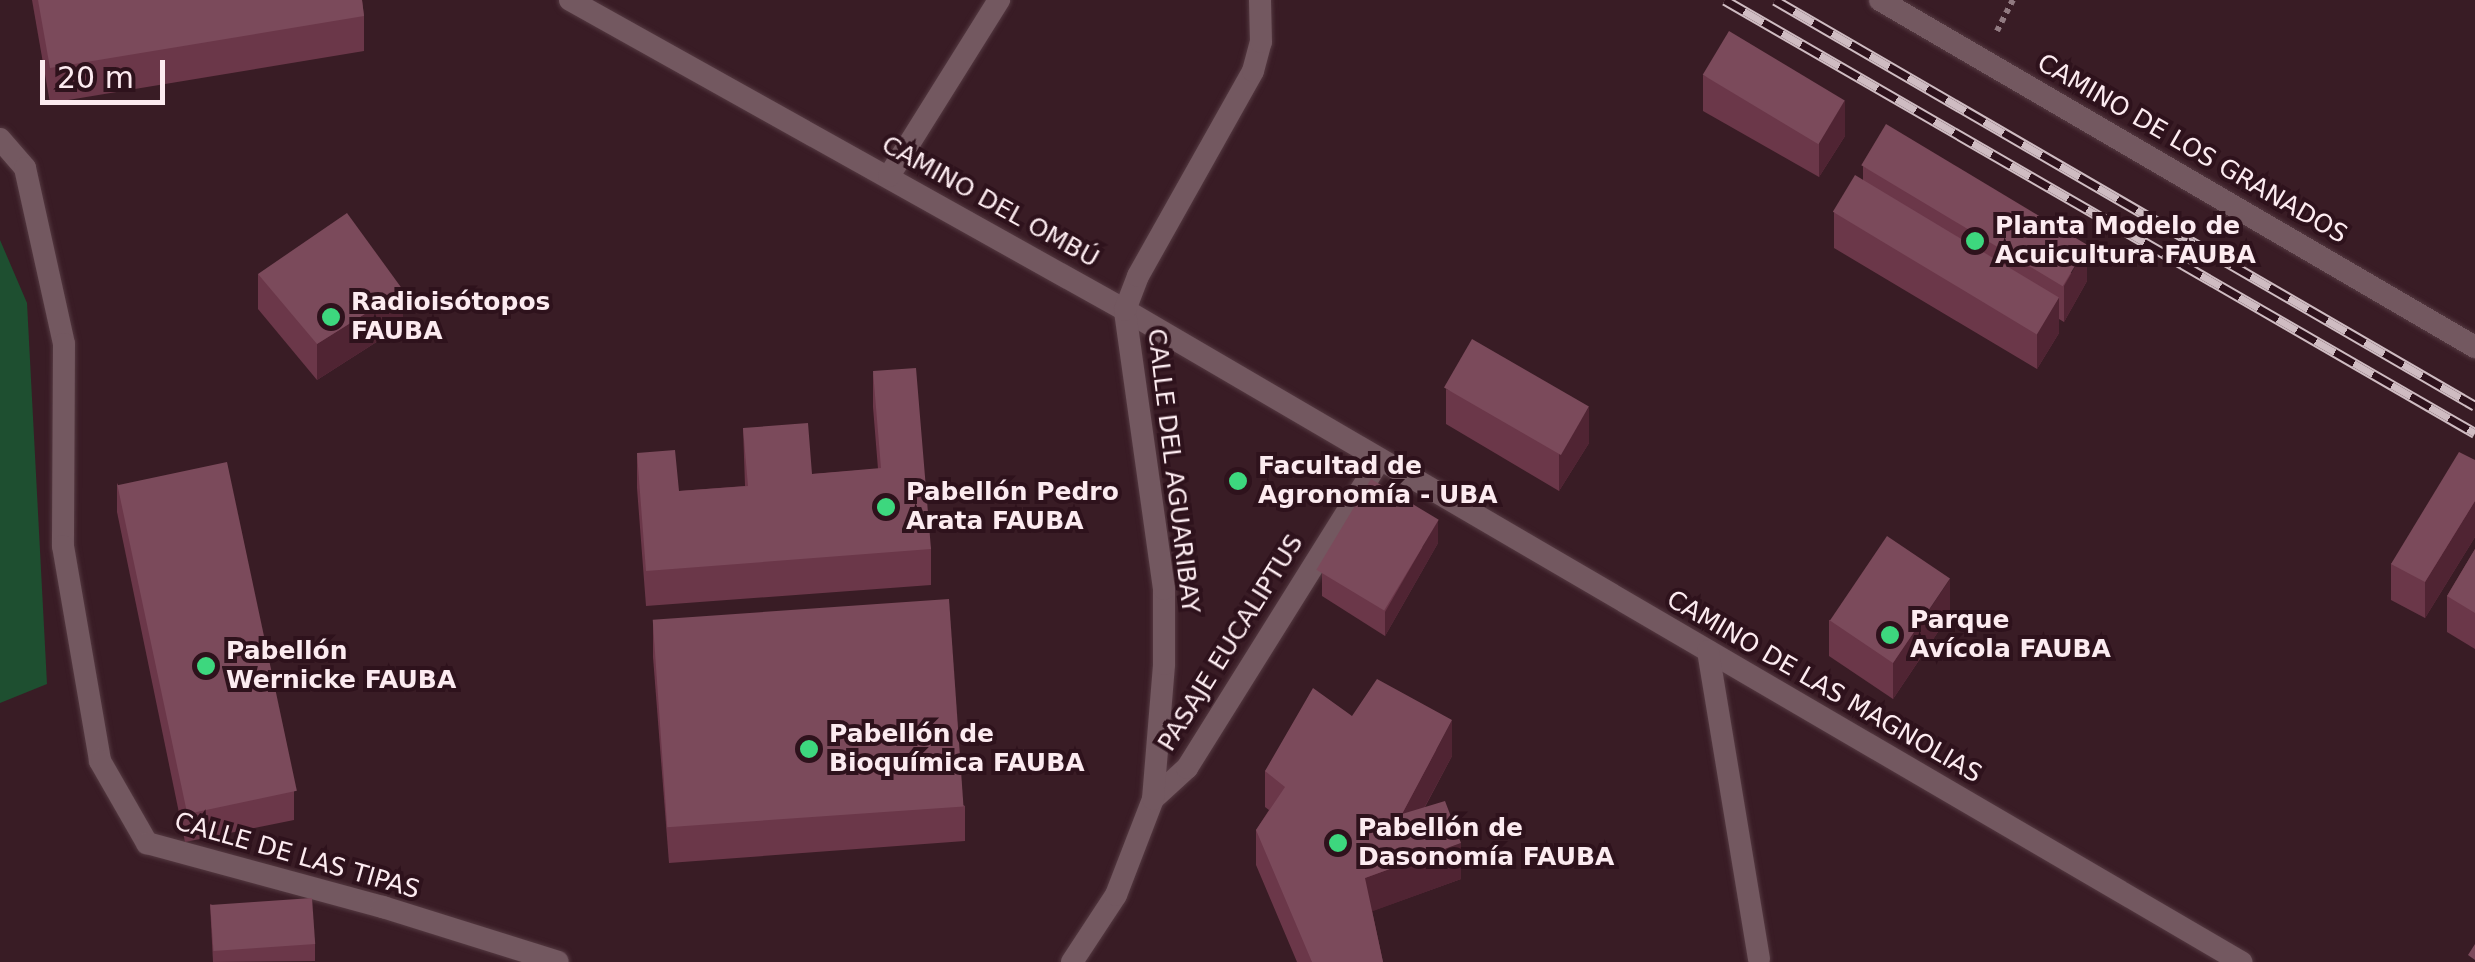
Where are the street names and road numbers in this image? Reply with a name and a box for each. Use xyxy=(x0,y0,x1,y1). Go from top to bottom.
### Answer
street label: CAMINO DE LOS GRANADOS xyxy=(2032,48,2352,250)
street label: CAMINO DEL OMBÚ xyxy=(876,130,1104,274)
street label: CALLE DEL AGUARIBAY xyxy=(1141,327,1205,615)
street label: PASAJE EUCALIPTUS xyxy=(1152,529,1310,757)
street label: CAMINO DE LAS MAGNOLIAS xyxy=(1661,584,1987,790)
street label: CALLE DE LAS TIPAS xyxy=(171,807,423,905)

